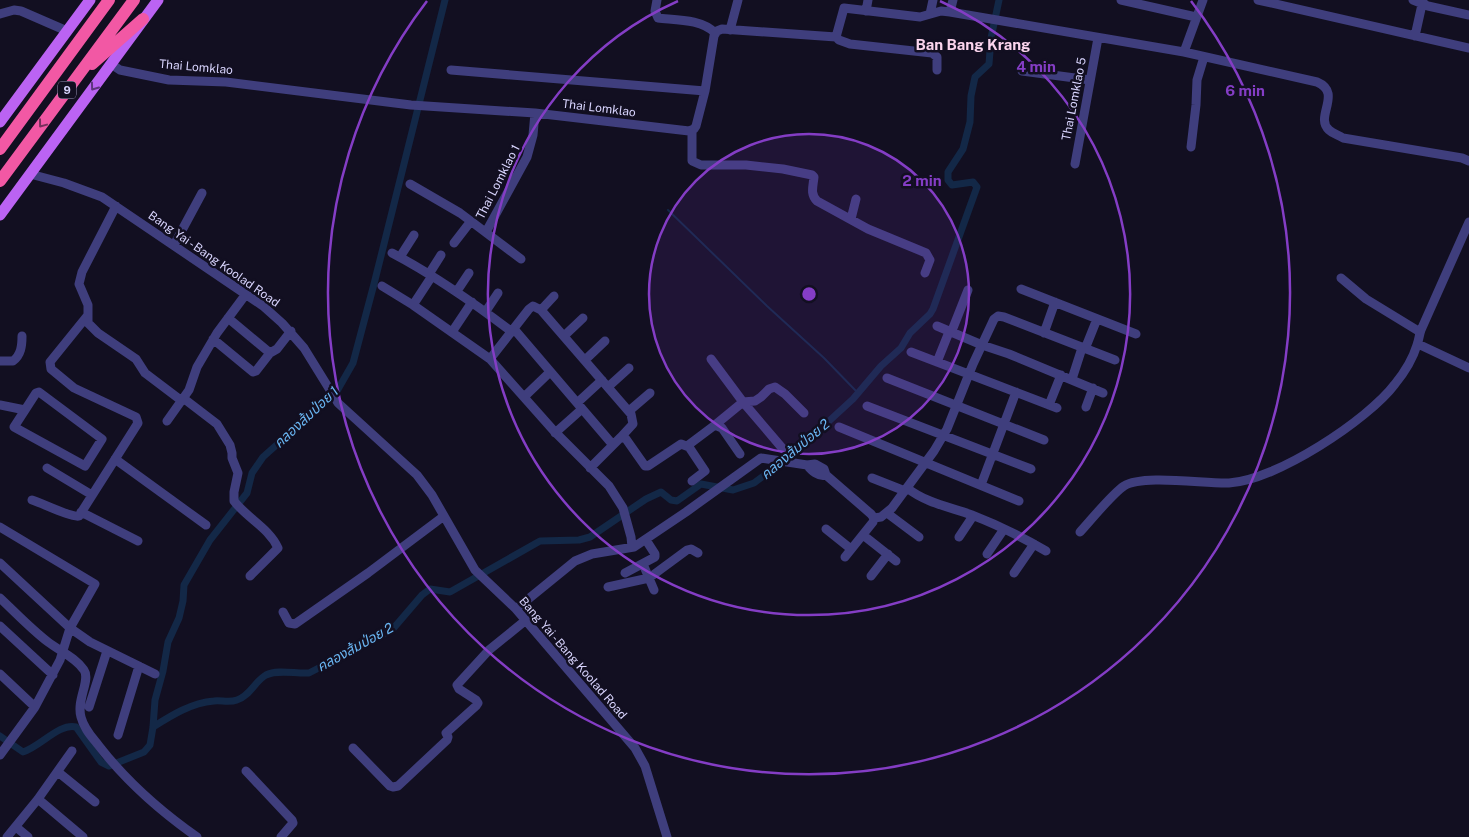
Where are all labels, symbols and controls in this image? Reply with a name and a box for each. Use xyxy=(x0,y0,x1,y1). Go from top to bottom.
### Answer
district label: Ban Bang Krang xyxy=(915,36,1031,53)
street label: Thai Lomklao 5 xyxy=(1059,56,1089,142)
street label: Thai Lomklao xyxy=(158,57,234,77)
text: 4 min xyxy=(1016,58,1056,75)
one-way arrow xyxy=(91,81,100,91)
road number: 9 xyxy=(58,82,76,98)
text: 6 min xyxy=(1225,82,1265,99)
street label: Thai Lomklao xyxy=(561,97,637,119)
one-way arrow xyxy=(39,118,48,127)
street label: Thai Lomklao 1 xyxy=(473,142,523,222)
text: 2 min xyxy=(902,172,942,189)
street label: Bang Yai - Bang Koolad Road xyxy=(146,208,282,310)
centre of rings xyxy=(800,285,818,303)
water label: คลองส้มป่อย 1 xyxy=(270,383,342,451)
water label: คลองส้มป่อย 2 xyxy=(757,416,833,482)
street label: Bang Yai - Bang Koolad Road xyxy=(516,594,630,722)
water label: คลองส้มป่อย 2 xyxy=(314,619,396,675)

